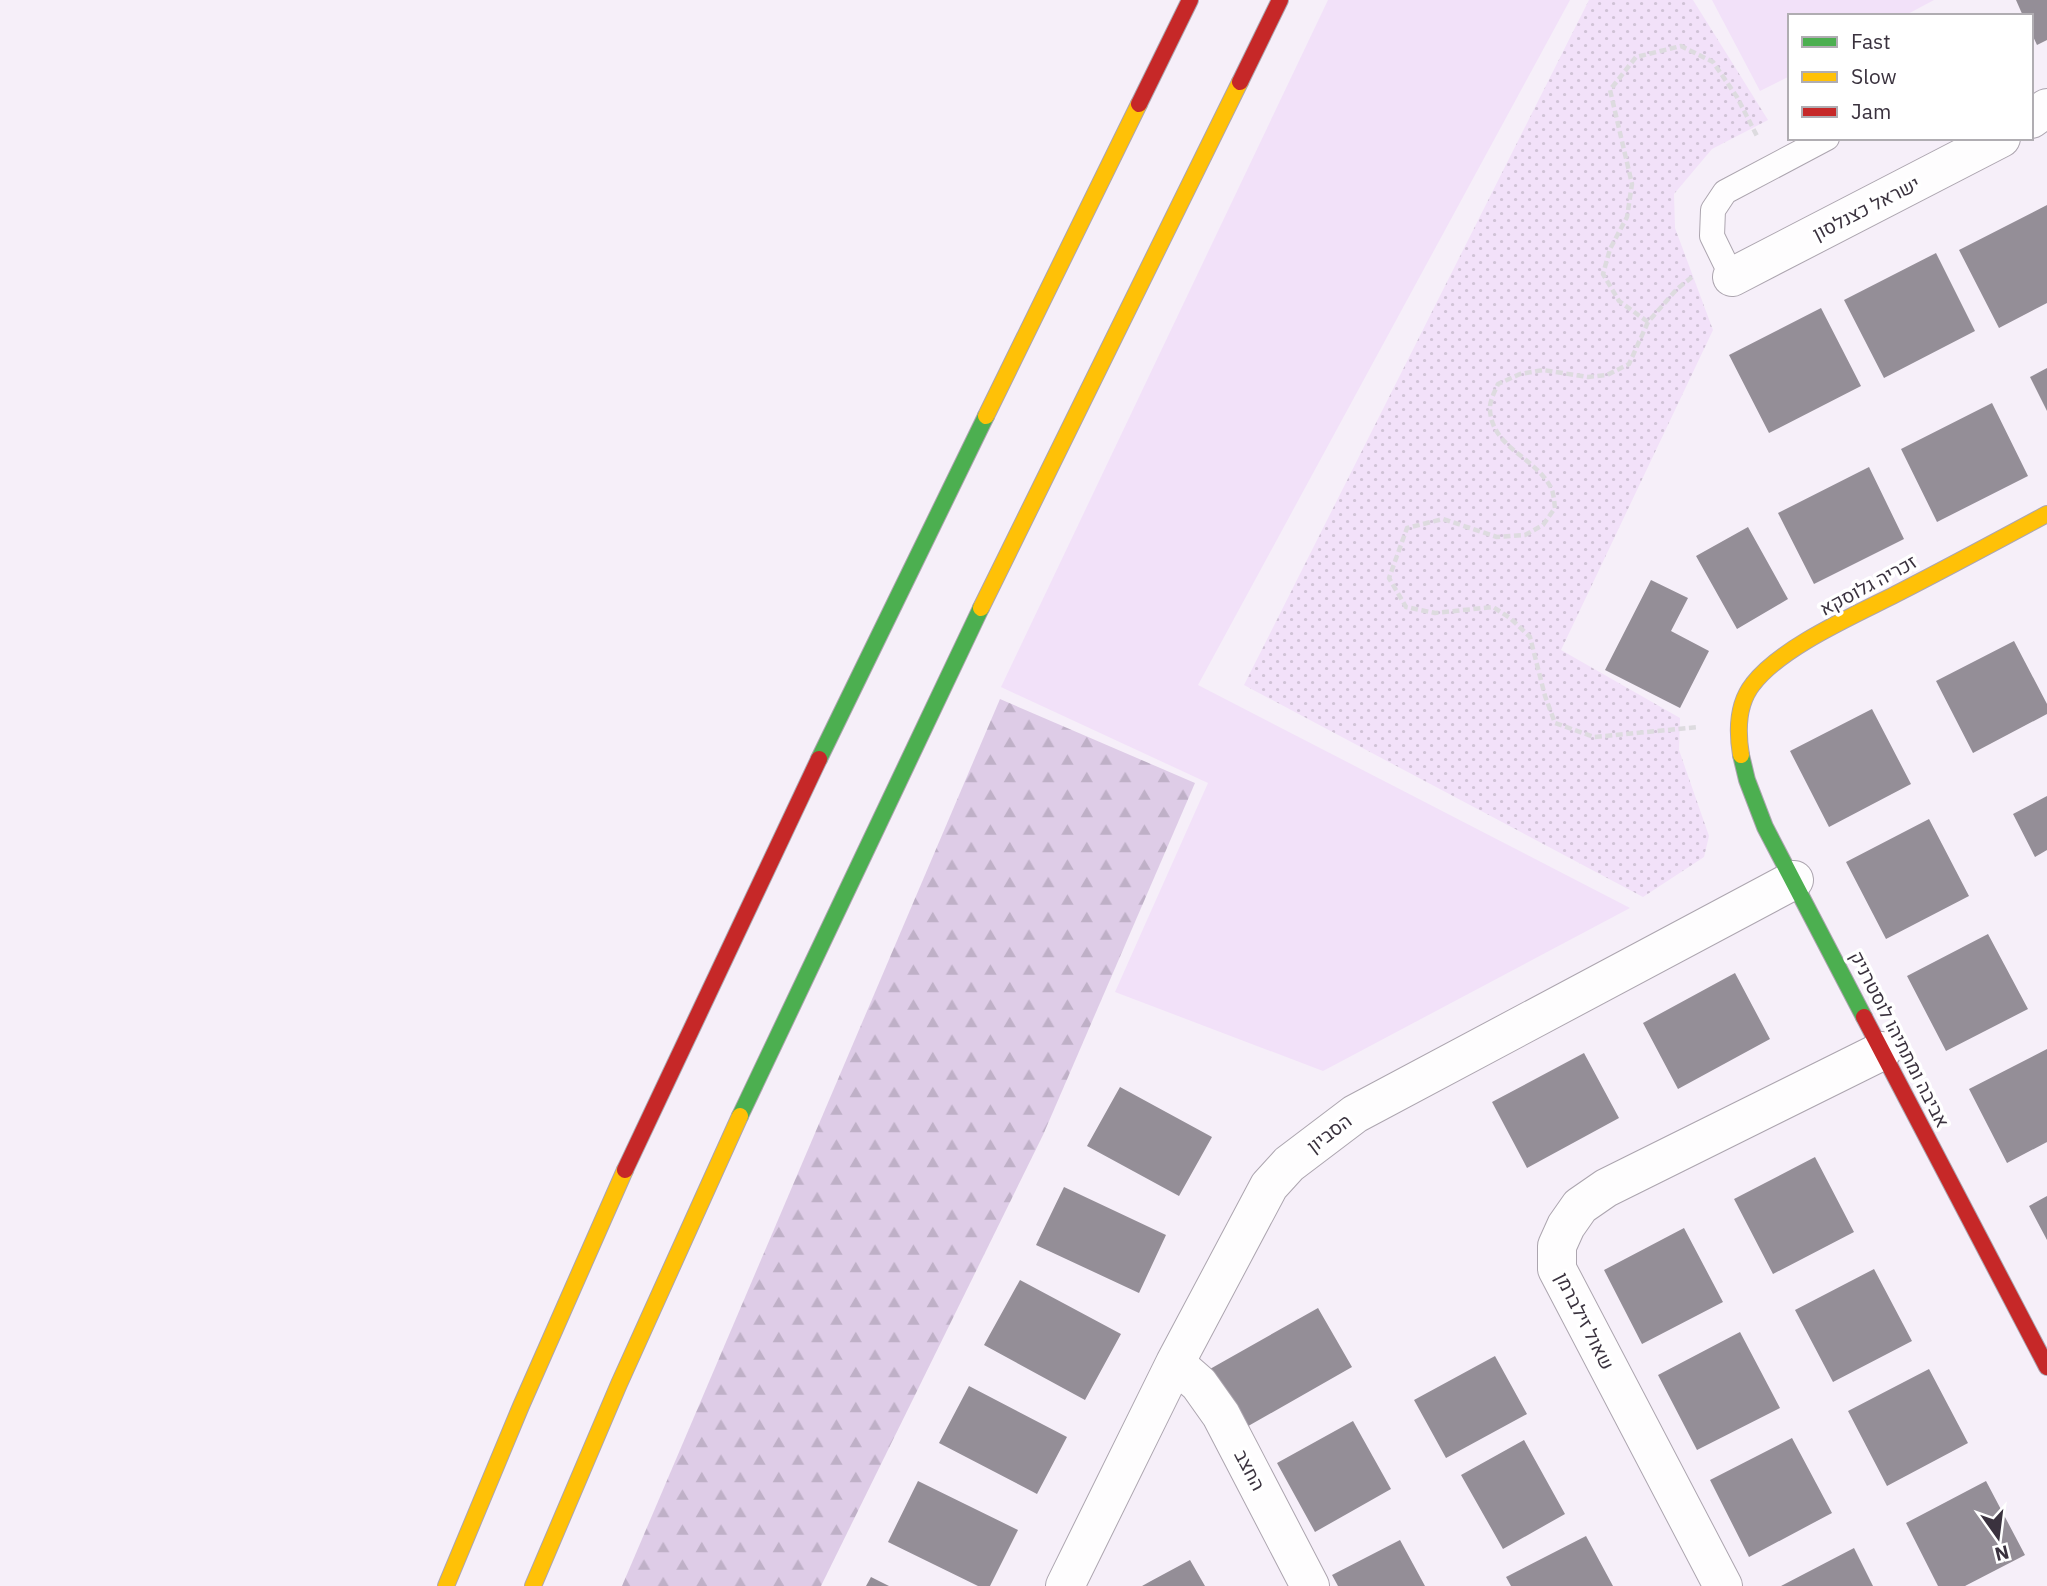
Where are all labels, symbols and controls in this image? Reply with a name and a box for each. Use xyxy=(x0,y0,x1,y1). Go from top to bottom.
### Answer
legend xyxy=(1788,14,2033,140)
text: Fast xyxy=(1851,27,1891,55)
text: Slow xyxy=(1851,62,1897,90)
text: Jam xyxy=(1851,97,1891,125)
street label: ישראל כצנלסון xyxy=(1808,171,1924,245)
street label: זכריה גלוסקא xyxy=(1815,549,1921,621)
street label: אביבה ומתתיהו לוסטרניק xyxy=(1845,947,1955,1131)
street label: הסביון xyxy=(1302,1108,1356,1158)
street label: שאול זילברמן xyxy=(1550,1268,1620,1374)
street label: החצב xyxy=(1229,1445,1271,1495)
north arrow xyxy=(1963,1502,2033,1572)
text: N xyxy=(1993,1540,2012,1567)

